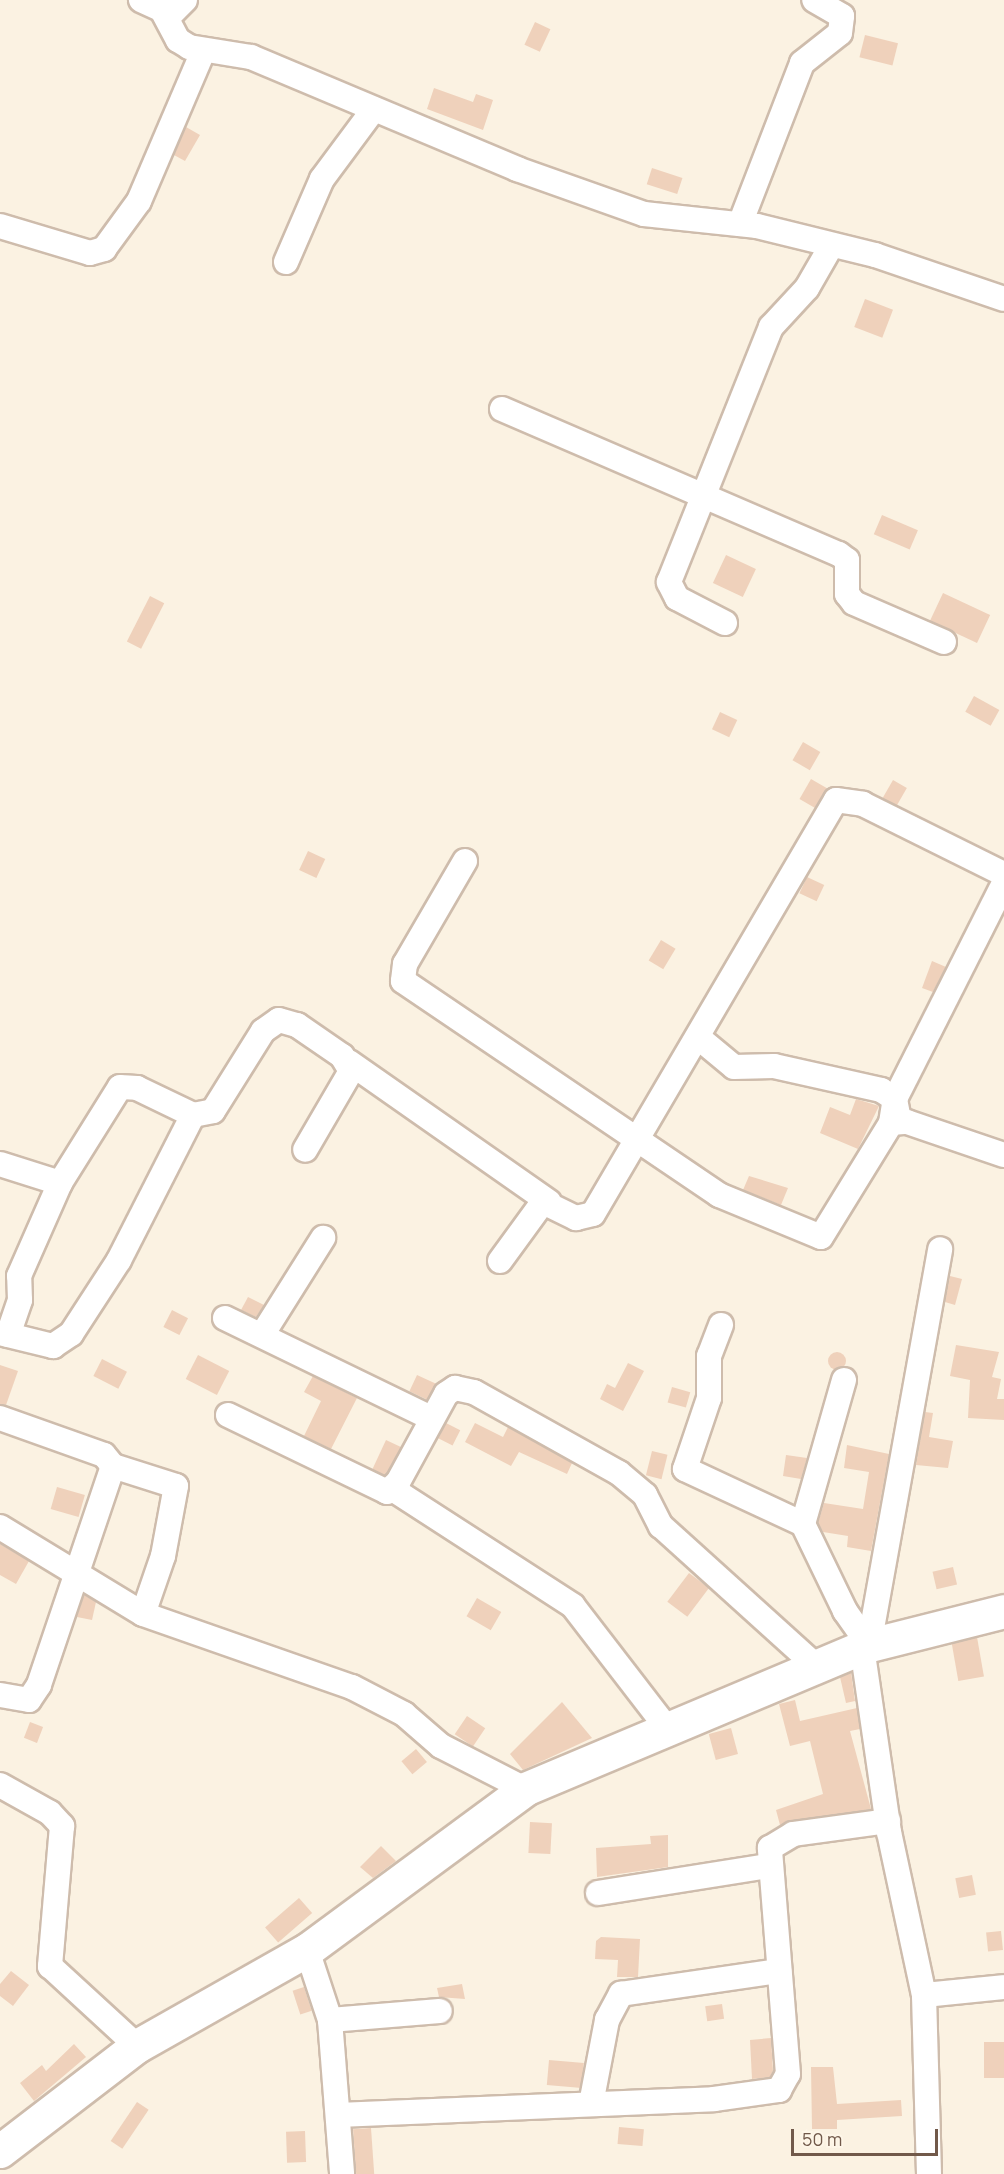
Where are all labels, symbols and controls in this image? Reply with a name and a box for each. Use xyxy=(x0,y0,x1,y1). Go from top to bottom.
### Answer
scale bar xyxy=(794,2117,941,2155)
text: 50 m xyxy=(802,2127,842,2151)

